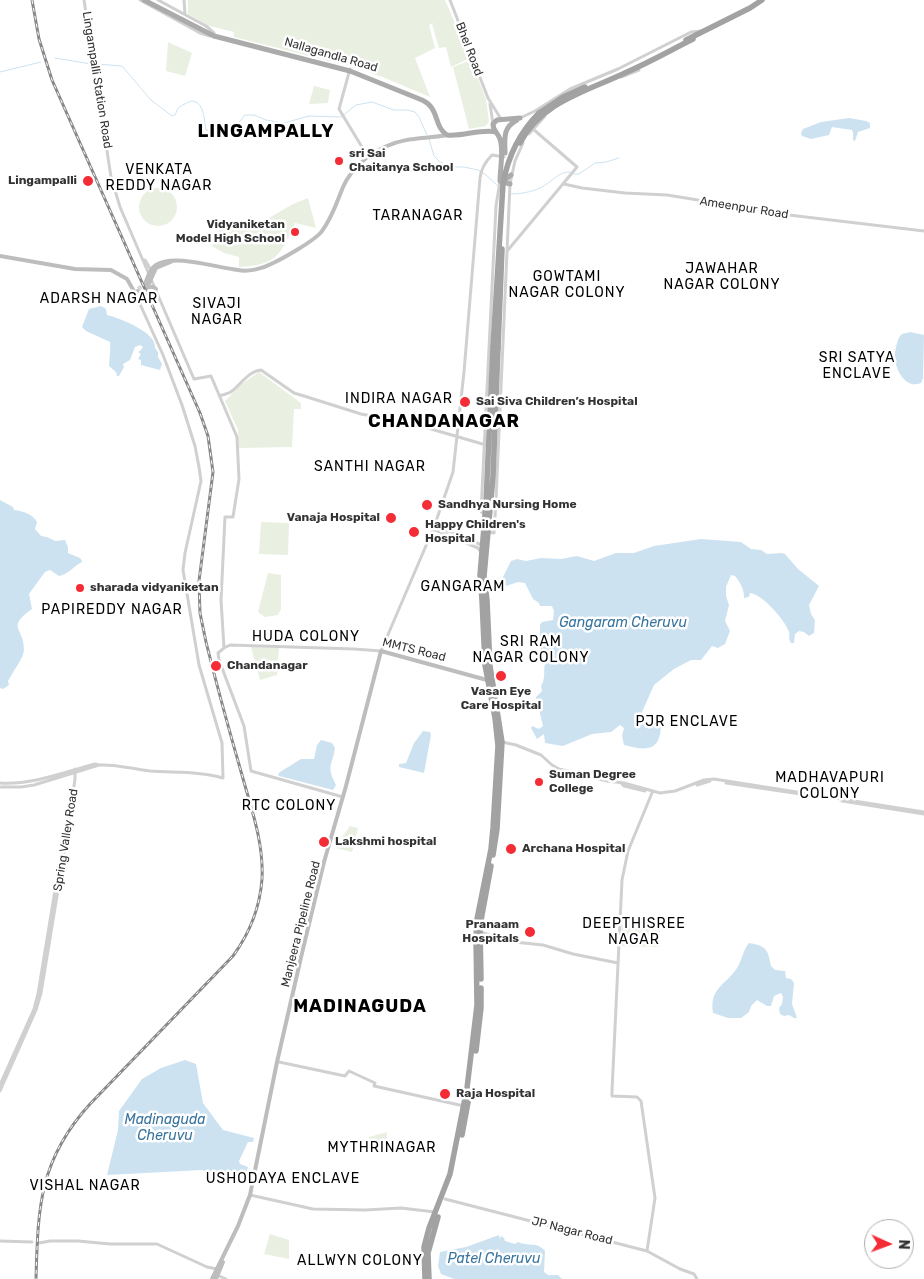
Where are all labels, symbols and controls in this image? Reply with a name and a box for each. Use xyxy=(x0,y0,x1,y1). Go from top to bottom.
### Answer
street label: Lingampalli Station Road xyxy=(79,10,115,150)
street label: Bhel Road xyxy=(452,20,486,78)
street label: Nallagandla Road xyxy=(283,35,379,75)
district label: LINGAMPALLY xyxy=(196,121,336,143)
place label: sri Sai Chaitanya School xyxy=(349,147,453,175)
marker: sri Sai Chaitanya School xyxy=(333,155,345,167)
district label: VENKATA REDDY NAGAR xyxy=(104,162,214,194)
place label: Lingampalli xyxy=(8,174,77,188)
marker: Lingampalli xyxy=(81,174,95,188)
street label: Ameenpur Road xyxy=(699,194,789,222)
district label: TARANAGAR xyxy=(371,208,465,224)
place label: Vidyaniketan Model High School xyxy=(176,218,285,246)
marker: Vidyaniketan Model High School xyxy=(289,226,301,238)
district label: JAWAHAR NAGAR COLONY xyxy=(662,261,782,294)
district label: GOWTAMI NAGAR COLONY xyxy=(507,269,627,302)
district label: ADARSH NAGAR xyxy=(38,291,160,307)
district label: SIVAJI NAGAR xyxy=(190,296,244,328)
district label: SRI SATYA ENCLAVE xyxy=(818,350,896,382)
district label: INDIRA NAGAR xyxy=(344,391,454,407)
marker: Sai Siva Children’s Hospital xyxy=(458,395,472,409)
place label: Sai Siva Children’s Hospital xyxy=(476,395,638,409)
district label: CHANDANAGAR xyxy=(367,411,521,433)
district label: SANTHI NAGAR xyxy=(313,459,427,475)
marker: Sandhya Nursing Home xyxy=(420,498,434,512)
place label: Sandhya Nursing Home xyxy=(438,498,577,512)
place label: Vanaja Hospital xyxy=(287,511,380,525)
marker: Vanaja Hospital xyxy=(384,511,398,525)
place label: Happy Children's Hospital xyxy=(425,518,526,546)
marker: Happy Children's Hospital xyxy=(407,525,421,539)
district label: GANGARAM xyxy=(420,579,506,595)
place label: sharada vidyaniketan xyxy=(90,581,219,595)
marker: sharada vidyaniketan xyxy=(74,582,86,594)
district label: PAPIREDDY NAGAR xyxy=(39,602,185,618)
water label: Gangaram Cheruvu xyxy=(559,615,687,631)
district label: HUDA COLONY xyxy=(251,629,361,645)
district label: SRI RAM NAGAR COLONY xyxy=(471,634,591,666)
street label: MMTS Road xyxy=(381,635,447,665)
marker: Chandanagar xyxy=(209,659,223,673)
place label: Chandanagar xyxy=(227,659,308,673)
marker: Vasan Eye Care Hospital xyxy=(494,669,508,683)
place label: Vasan Eye Care Hospital xyxy=(461,685,541,713)
district label: PJR ENCLAVE xyxy=(634,714,740,730)
place label: Suman Degree College xyxy=(549,768,636,796)
district label: MADHAVAPURI COLONY xyxy=(774,770,886,802)
marker: Suman Degree College xyxy=(533,776,545,788)
street label: Spring Valley Road xyxy=(51,788,81,892)
district label: RTC COLONY xyxy=(240,798,338,814)
marker: Lakshmi hospital xyxy=(317,835,331,849)
place label: Lakshmi hospital xyxy=(335,835,436,849)
marker: Archana Hospital xyxy=(504,842,518,856)
place label: Archana Hospital xyxy=(522,842,625,856)
street label: Manjeera Pipeline Road xyxy=(278,859,324,989)
district label: DEEPTHISREE NAGAR xyxy=(581,916,687,949)
place label: Pranaam Hospitals xyxy=(462,918,519,946)
marker: Pranaam Hospitals xyxy=(523,925,537,939)
district label: MADINAGUDA xyxy=(292,996,428,1018)
marker: Raja Hospital xyxy=(438,1087,452,1101)
place label: Raja Hospital xyxy=(456,1087,535,1101)
water label: Madinaguda Cheruvu xyxy=(124,1112,206,1144)
district label: MYTHRINAGAR xyxy=(326,1140,438,1156)
district label: USHODAYA ENCLAVE xyxy=(204,1171,362,1187)
district label: VISHAL NAGAR xyxy=(28,1178,142,1194)
street label: JP Nagar Road xyxy=(530,1214,614,1248)
north arrow xyxy=(864,1219,914,1269)
text: N xyxy=(895,1239,912,1250)
water label: Patel Cheruvu xyxy=(448,1251,540,1267)
district label: ALLWYN COLONY xyxy=(295,1253,425,1269)

